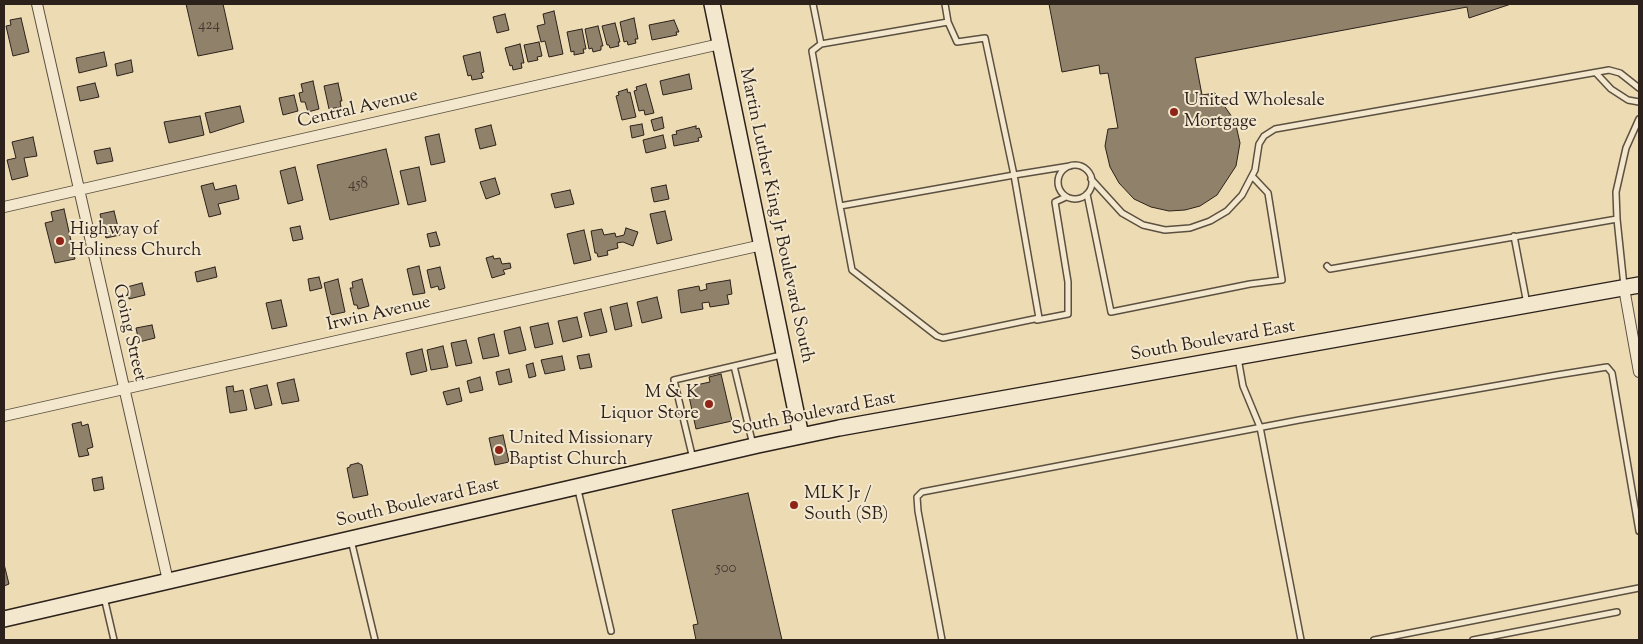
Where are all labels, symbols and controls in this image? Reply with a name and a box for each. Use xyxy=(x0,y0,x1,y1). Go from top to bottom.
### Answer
house number: 424 xyxy=(198,17,220,35)
street label: Martin Luther King Jr Boulevard South xyxy=(733,66,817,366)
street label: Central Avenue xyxy=(296,86,420,134)
place label: United Wholesale Mortgage xyxy=(1184,91,1325,134)
marker: United Wholesale Mortgage xyxy=(1168,106,1180,118)
house number: 458 xyxy=(348,176,368,194)
place label: Highway of Holiness Church xyxy=(70,220,202,262)
marker: Highway of Holiness Church xyxy=(54,235,66,247)
street label: Going Street xyxy=(106,282,150,384)
street label: Irwin Avenue xyxy=(325,293,433,337)
street label: South Boulevard East xyxy=(1129,317,1297,367)
place label: M & K Liquor Store xyxy=(601,383,699,426)
street label: South Boulevard East xyxy=(730,389,898,441)
marker: M & K Liquor Store xyxy=(703,398,715,410)
place label: United Missionary Baptist Church xyxy=(509,429,653,472)
marker: United Missionary Baptist Church xyxy=(493,444,505,456)
street label: South Boulevard East xyxy=(334,475,502,533)
place label: MLK Jr / South (SB) xyxy=(804,484,888,526)
marker: MLK Jr / South (SB) xyxy=(788,499,800,511)
house number: 500 xyxy=(716,560,736,578)

